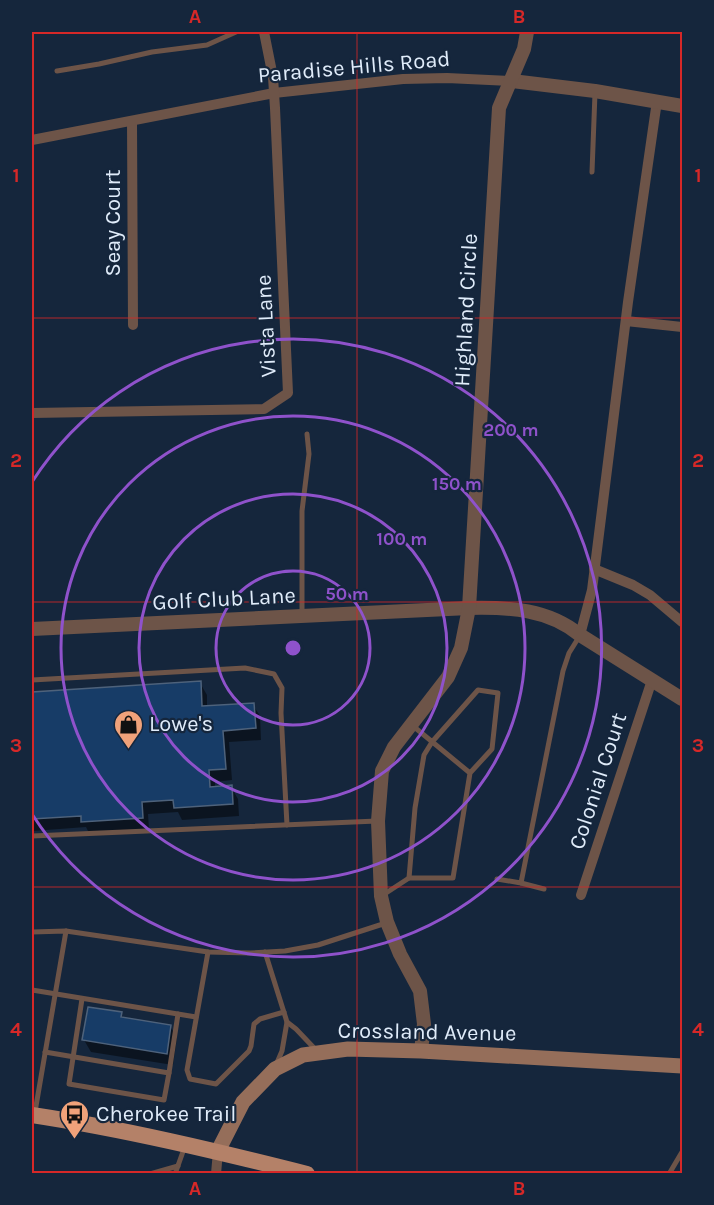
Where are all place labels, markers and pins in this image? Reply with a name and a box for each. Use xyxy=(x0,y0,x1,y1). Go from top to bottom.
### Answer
centre of rings xyxy=(283,638,303,658)
shop icon: Lowe's xyxy=(112,708,144,750)
place label: Lowe's xyxy=(149,711,213,737)
bus stop icon: Cherokee Trail xyxy=(59,1098,91,1140)
place label: Cherokee Trail xyxy=(96,1101,236,1127)

